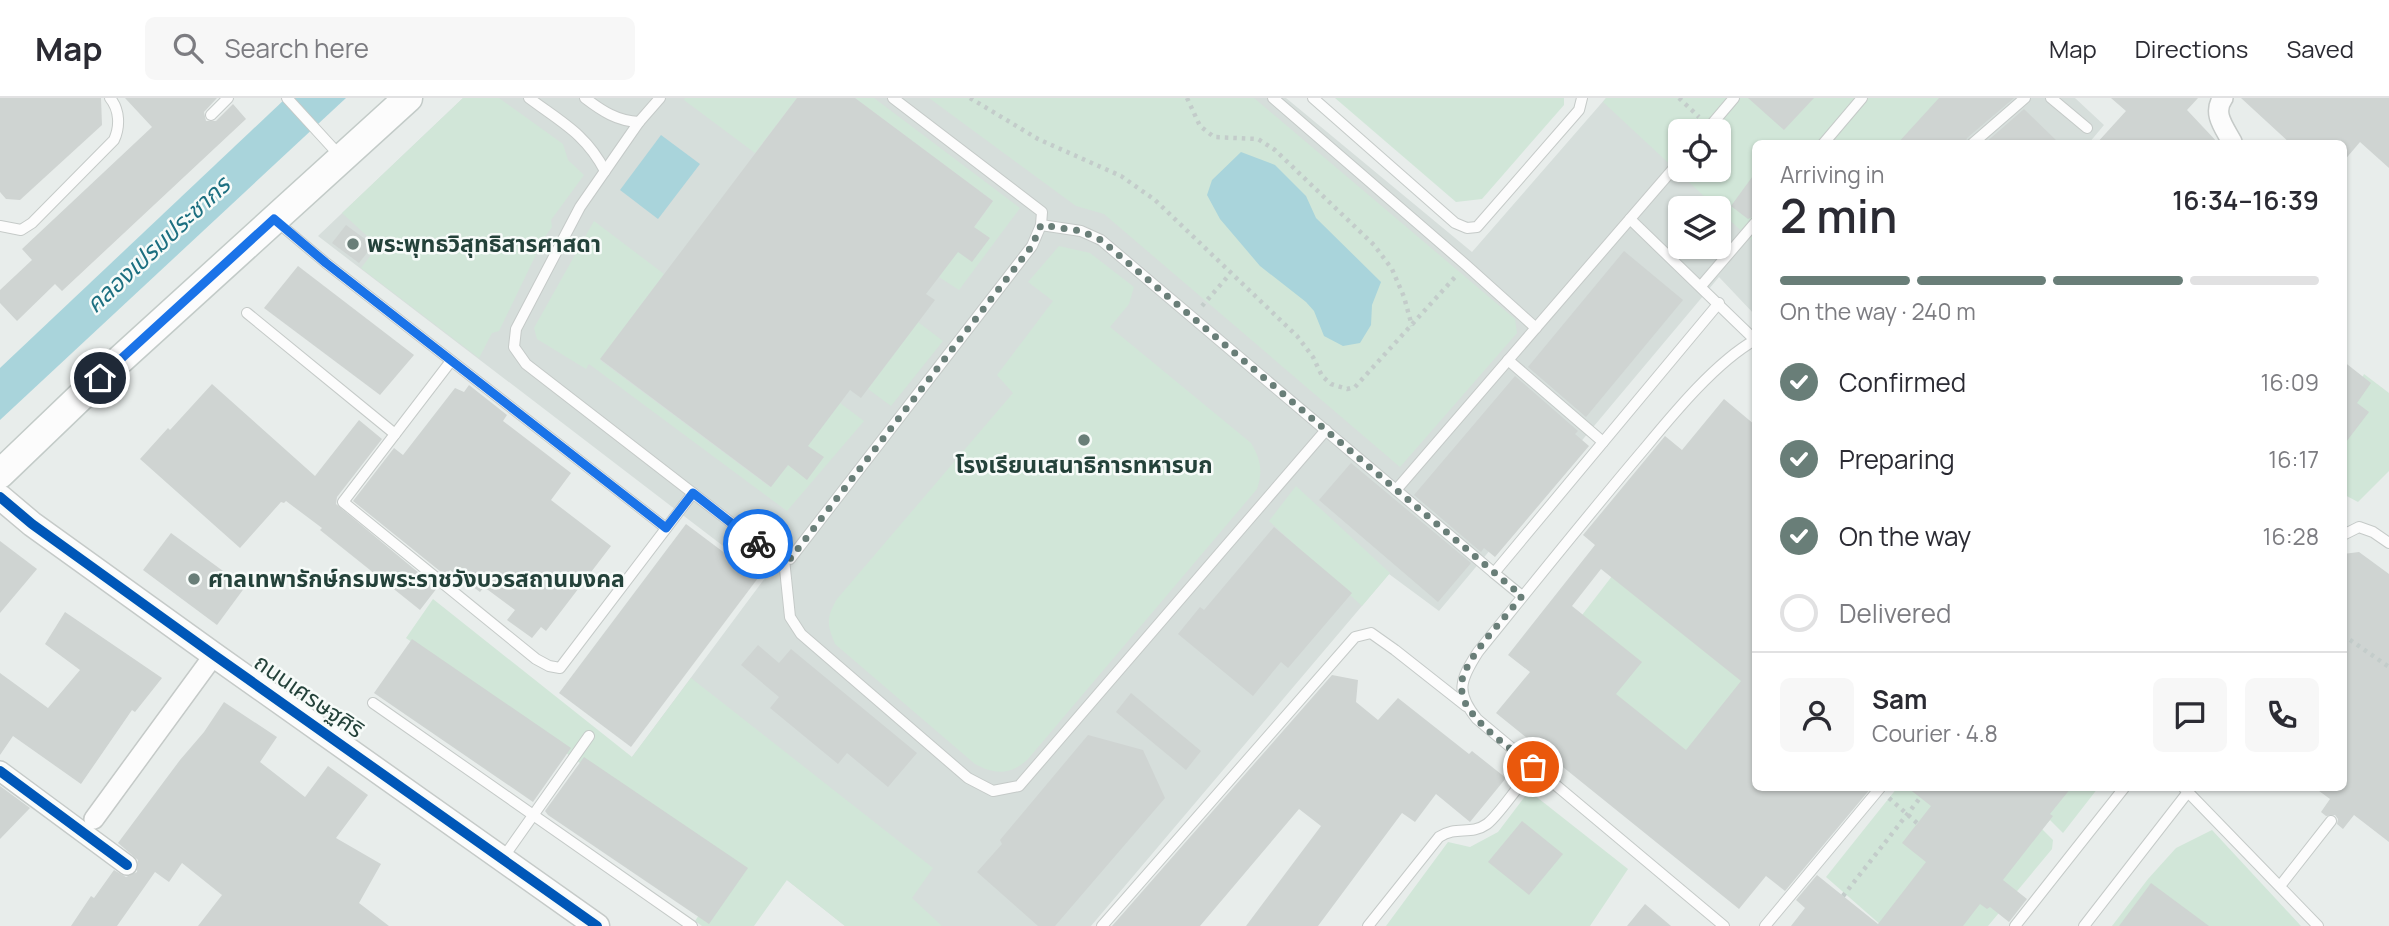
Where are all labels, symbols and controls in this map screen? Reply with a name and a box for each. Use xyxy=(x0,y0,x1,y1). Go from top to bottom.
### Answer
search box xyxy=(145,17,635,80)
text: Map xyxy=(35,26,103,71)
icon: search xyxy=(169,29,207,67)
text: Search here xyxy=(225,30,369,66)
text: Map xyxy=(2049,32,2097,65)
text: Directions xyxy=(2135,32,2248,65)
text: Saved xyxy=(2286,32,2354,65)
map controls xyxy=(1668,119,1731,259)
button: locate xyxy=(1668,119,1731,182)
text: Arriving in xyxy=(1780,158,1885,190)
water label: คลองเปรมประชากร xyxy=(78,167,238,319)
text: 16:34–16:39 xyxy=(2172,182,2319,218)
text: 2 min xyxy=(1780,184,1897,247)
button: layers xyxy=(1668,196,1731,259)
place label: พระพุทธวิสุทธิสารศาสดา xyxy=(367,227,601,259)
marker: พระพุทธวิสุทธิสารศาสดา xyxy=(345,236,361,252)
text: On the way · 240 m xyxy=(1780,295,1976,327)
pin xyxy=(70,348,130,408)
icon: home xyxy=(81,359,119,397)
icon: check xyxy=(1780,363,1818,401)
text: Confirmed xyxy=(1839,364,1966,400)
text: 16:09 xyxy=(2261,366,2319,398)
marker: โรงเรียนเสนาธิการทหารบก xyxy=(1076,432,1092,448)
icon: check xyxy=(1780,440,1818,478)
text: Preparing xyxy=(1839,441,1955,477)
text: 16:17 xyxy=(2268,443,2319,475)
place label: โรงเรียนเสนาธิการทหารบก xyxy=(955,448,1213,480)
courier xyxy=(723,509,793,579)
icon: check xyxy=(1780,517,1818,555)
text: On the way xyxy=(1839,518,1971,554)
text: 16:28 xyxy=(2262,520,2319,552)
icon: bike xyxy=(739,525,777,563)
place label: ศาลเทพารักษ์กรมพระราชวังบวรสถานมงคล xyxy=(208,562,625,594)
marker: ศาลเทพารักษ์กรมพระราชวังบวรสถานมงคล xyxy=(186,571,202,587)
text: Delivered xyxy=(1839,595,1951,631)
street label: ถนนเศรษฐศิริ xyxy=(248,646,371,745)
button: person xyxy=(1780,678,1854,752)
button: chat xyxy=(2153,678,2227,752)
button: phone xyxy=(2245,678,2319,752)
text: Sam xyxy=(1872,681,1927,717)
text: Courier · 4.8 xyxy=(1872,717,1998,749)
pin xyxy=(1503,737,1563,797)
icon: bag xyxy=(1514,748,1552,786)

